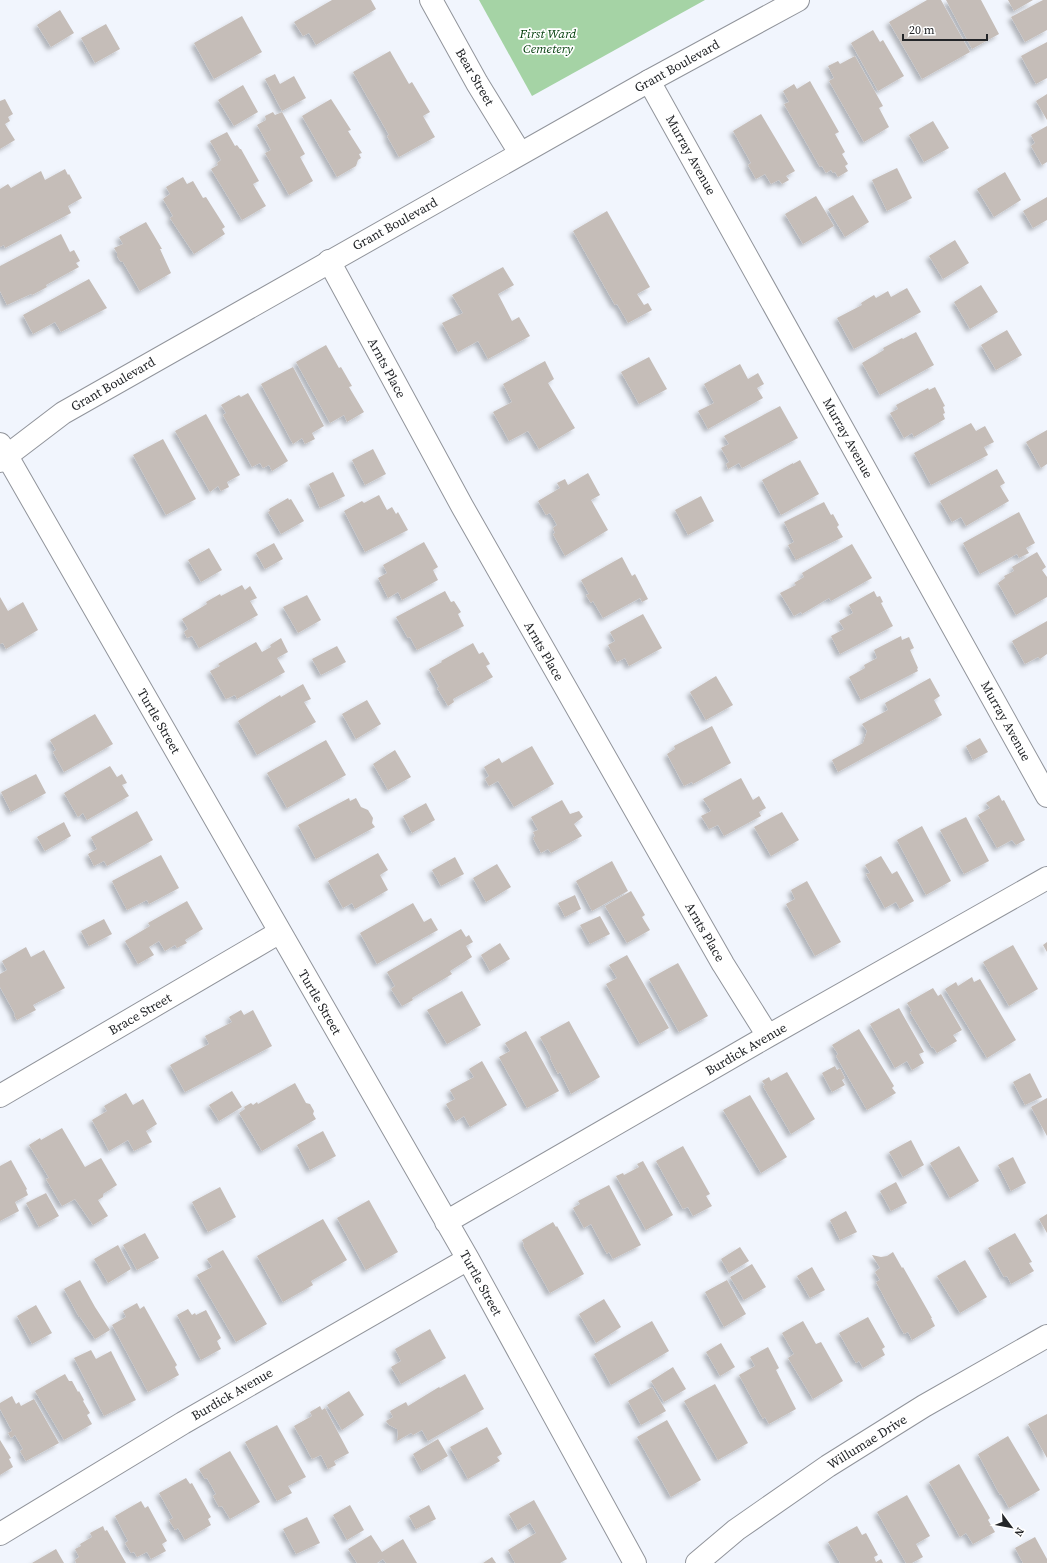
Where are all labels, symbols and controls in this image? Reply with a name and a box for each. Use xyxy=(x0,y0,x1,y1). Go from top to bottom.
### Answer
scale bar xyxy=(903,16,987,42)
text: 20 m xyxy=(909,22,935,38)
park label: First Ward Cemetery xyxy=(519,25,577,57)
street label: Grant Boulevard xyxy=(631,35,723,96)
street label: Bear Street xyxy=(452,45,499,109)
street label: Murray Avenue xyxy=(662,112,720,198)
street label: Grant Boulevard xyxy=(349,193,441,254)
street label: Arnts Place xyxy=(364,335,410,401)
street label: Grant Boulevard xyxy=(68,353,159,415)
street label: Murray Avenue xyxy=(819,395,877,481)
street label: Arnts Place xyxy=(520,618,568,684)
street label: Murray Avenue xyxy=(977,678,1035,764)
street label: Turtle Street xyxy=(134,685,185,757)
street label: Arnts Place xyxy=(681,899,729,965)
street label: Turtle Street xyxy=(295,966,346,1038)
street label: Brace Street xyxy=(106,989,175,1039)
street label: Burdick Avenue xyxy=(702,1019,790,1079)
street label: Turtle Street xyxy=(456,1247,506,1319)
street label: Burdick Avenue xyxy=(188,1364,276,1424)
street label: Willumae Drive xyxy=(824,1411,910,1473)
north arrow xyxy=(991,1507,1031,1547)
text: N xyxy=(1011,1525,1028,1539)

